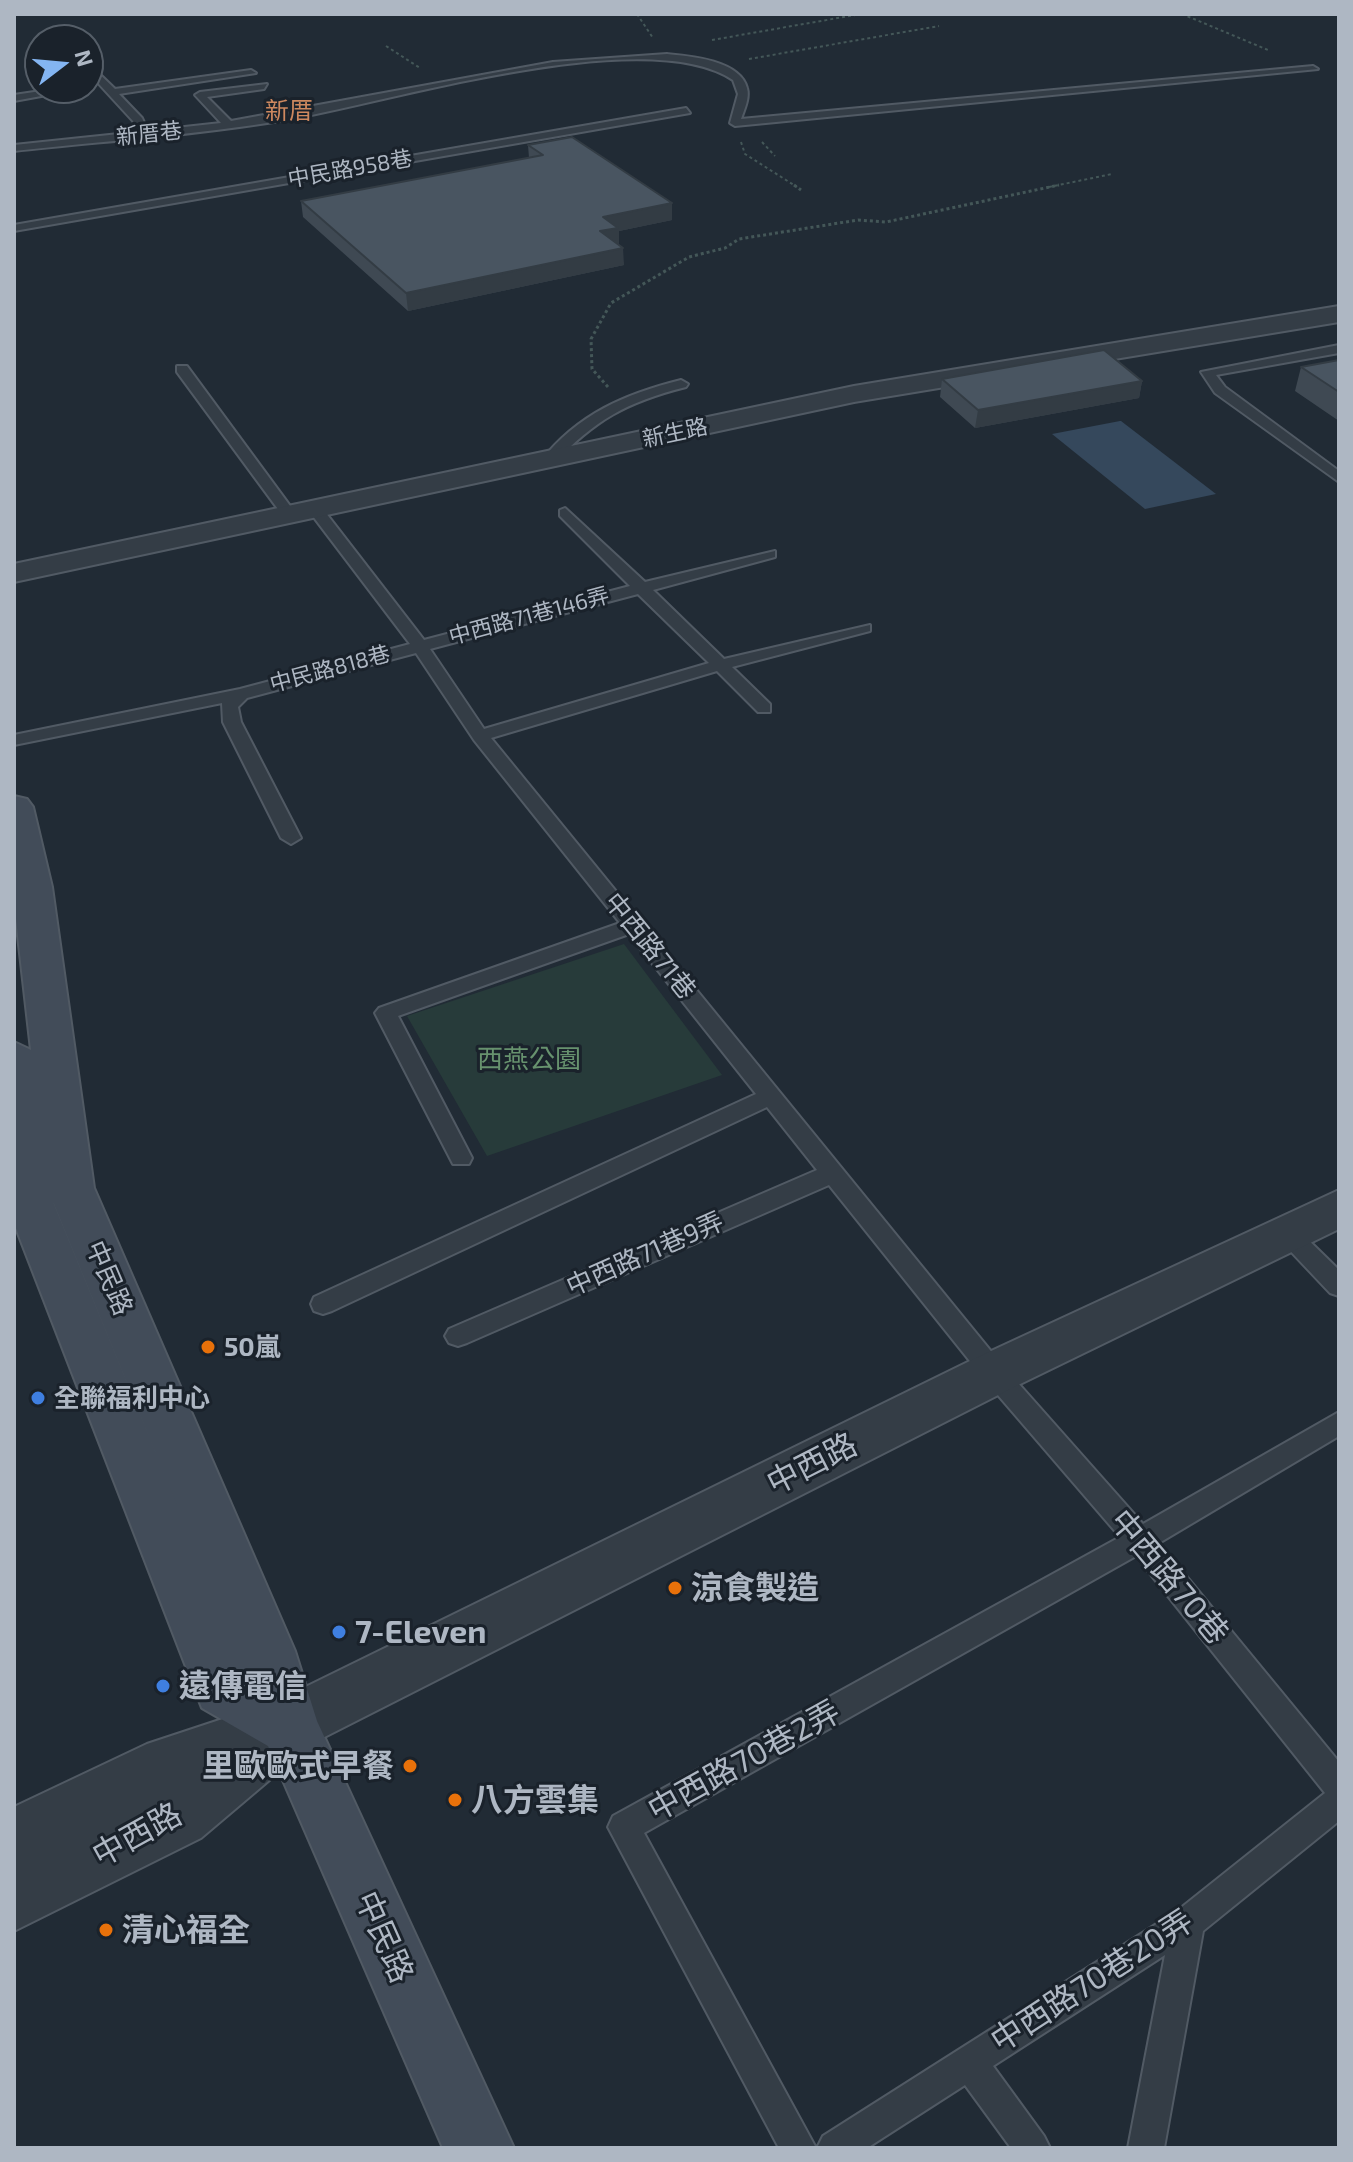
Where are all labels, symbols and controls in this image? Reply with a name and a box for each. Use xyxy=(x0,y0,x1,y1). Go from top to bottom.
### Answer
north arrow xyxy=(24,24,104,104)
text: N xyxy=(70,47,100,69)
district label: 新厝 xyxy=(265,97,313,125)
street label: 新厝巷 xyxy=(115,117,183,151)
street label: 中民路958巷 xyxy=(286,145,414,193)
street label: 新生路 xyxy=(640,413,710,453)
street label: 中西路71巷146弄 xyxy=(446,582,612,650)
street label: 中民路818巷 xyxy=(267,640,393,698)
street label: 中西路71巷 xyxy=(598,887,702,1005)
park label: 西燕公園 xyxy=(477,1043,581,1075)
street label: 中西路71巷9弄 xyxy=(562,1205,728,1303)
street label: 中民路 xyxy=(79,1236,139,1320)
place label: 50嵐 xyxy=(224,1331,281,1363)
marker: 50嵐 xyxy=(199,1338,217,1356)
place label: 全聯福利中心 xyxy=(54,1382,210,1414)
marker: 全聯福利中心 xyxy=(29,1389,47,1407)
street label: 中西路 xyxy=(761,1425,863,1503)
street label: 中西路70巷 xyxy=(1102,1502,1236,1652)
place label: 涼食製造 xyxy=(691,1569,819,1607)
marker: 涼食製造 xyxy=(666,1579,684,1597)
place label: 7-Eleven xyxy=(355,1613,487,1651)
marker: 7-Eleven xyxy=(330,1623,348,1641)
place label: 遠傳電信 xyxy=(179,1667,307,1705)
marker: 遠傳電信 xyxy=(154,1677,172,1695)
street label: 中西路70巷2弄 xyxy=(641,1692,847,1830)
place label: 里歐歐式早餐 xyxy=(202,1747,394,1785)
marker: 里歐歐式早餐 xyxy=(401,1757,419,1775)
place label: 八方雲集 xyxy=(471,1781,599,1819)
marker: 八方雲集 xyxy=(446,1791,464,1809)
street label: 中西路 xyxy=(86,1795,188,1875)
street label: 中民路 xyxy=(347,1885,421,1989)
street label: 中西路70巷20弄 xyxy=(984,1901,1200,2061)
place label: 清心福全 xyxy=(122,1911,250,1949)
marker: 清心福全 xyxy=(97,1921,115,1939)

